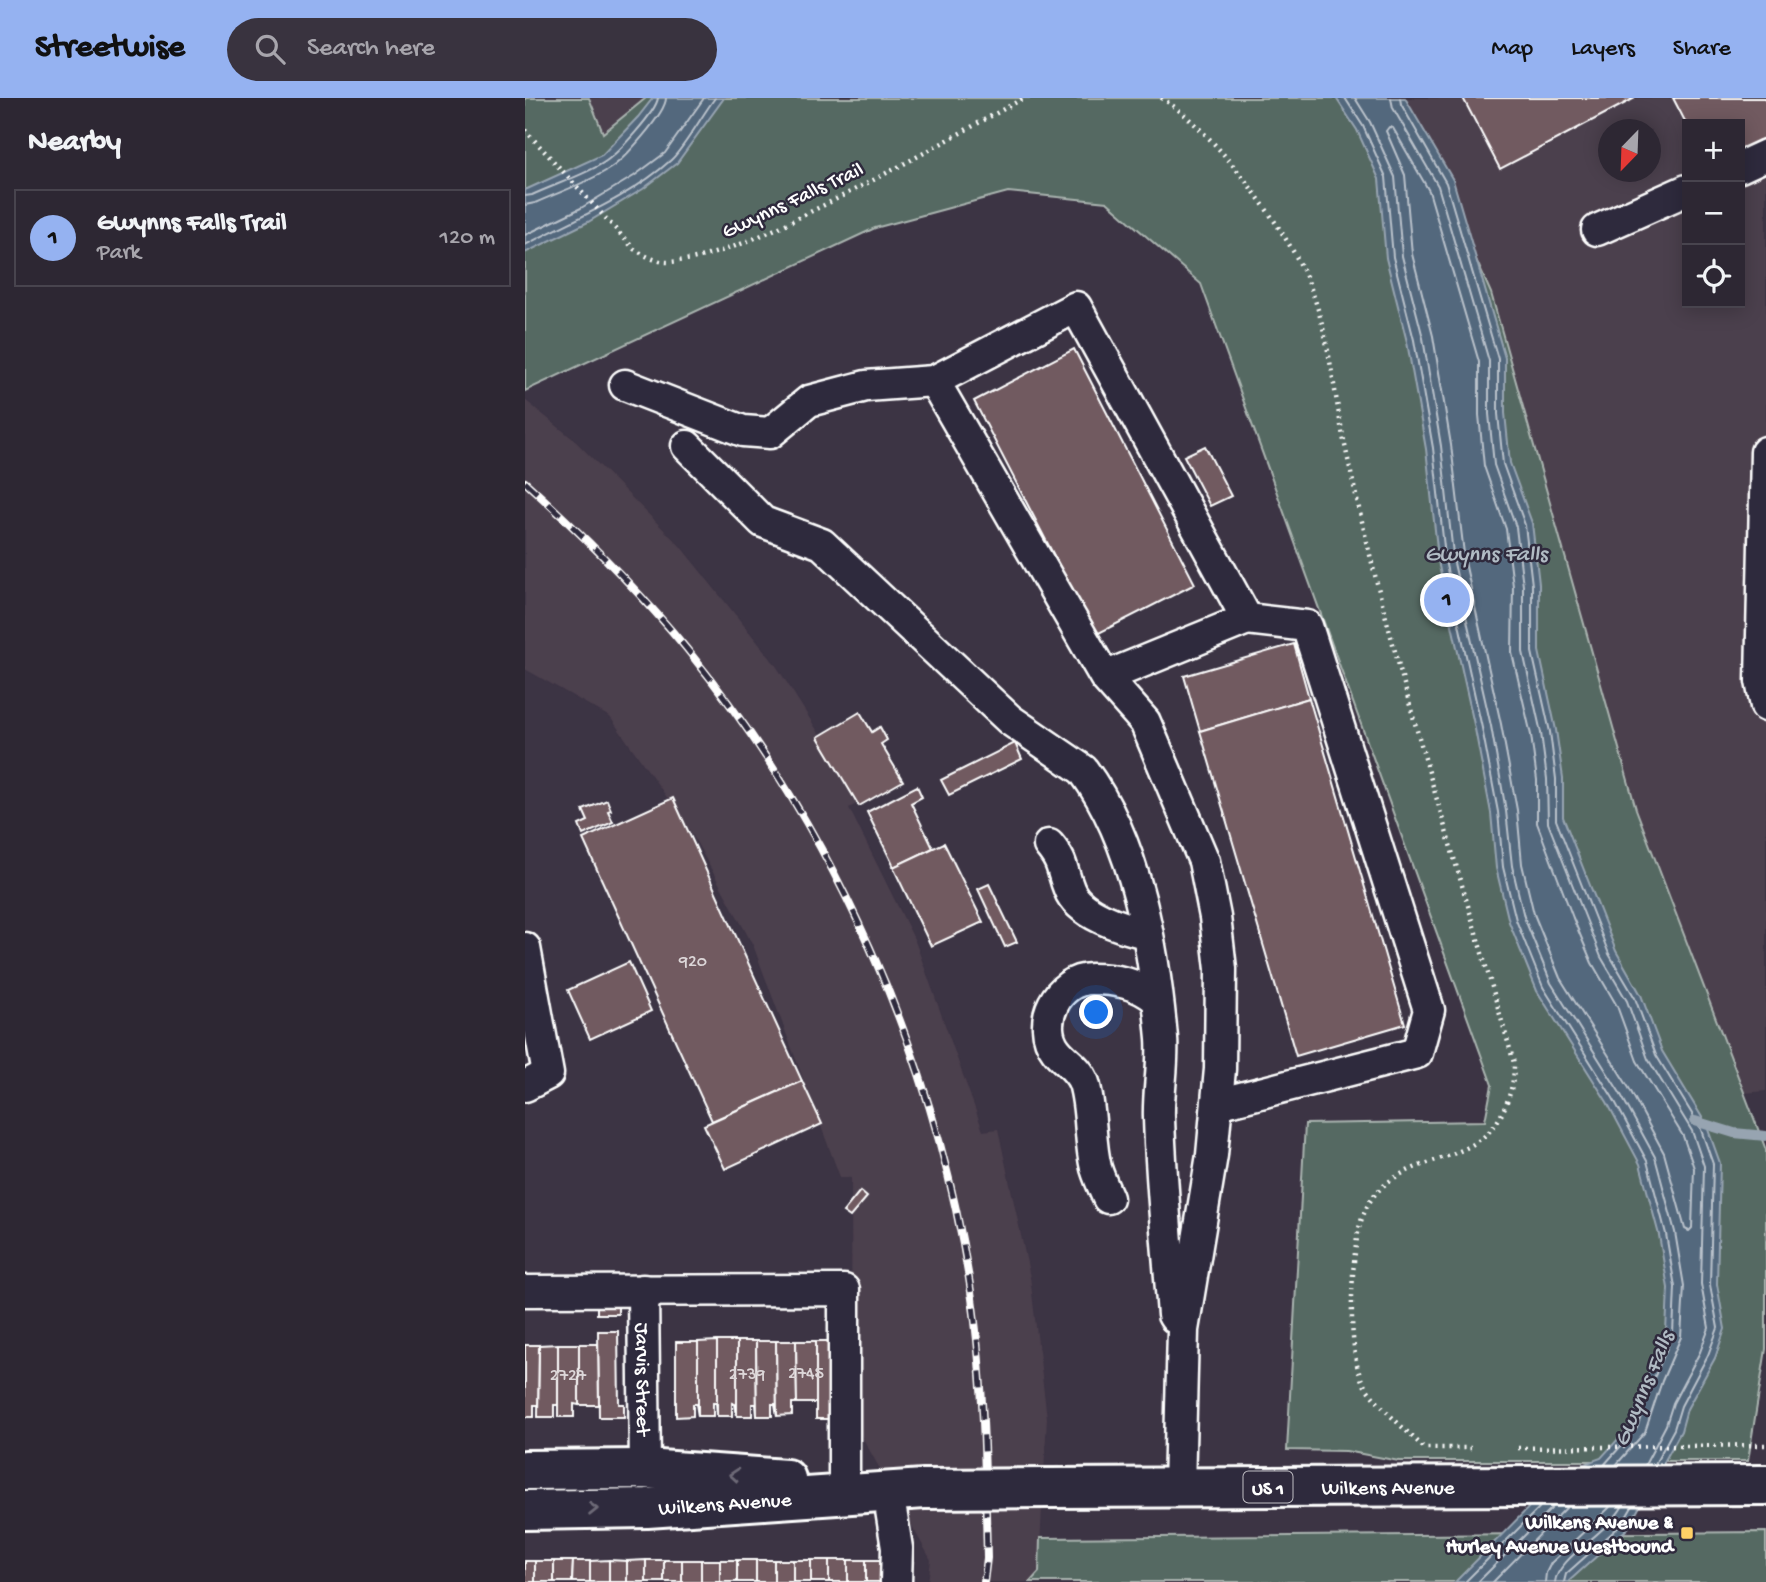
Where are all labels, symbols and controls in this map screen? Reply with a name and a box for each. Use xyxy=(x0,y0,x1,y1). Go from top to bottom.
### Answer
search box xyxy=(227,18,717,81)
text: Streetwise xyxy=(35,30,185,68)
icon: search xyxy=(251,30,289,68)
text: Search here xyxy=(307,34,435,65)
text: Map xyxy=(1491,35,1533,64)
text: Layers xyxy=(1571,35,1635,64)
text: Share xyxy=(1673,35,1731,64)
north arrow xyxy=(1598,119,1661,182)
map controls xyxy=(1682,119,1745,308)
button: + xyxy=(1682,119,1745,182)
text: Nearby xyxy=(28,126,121,161)
street label: Gwynns Falls Trail xyxy=(719,158,868,246)
button: − xyxy=(1682,182,1745,245)
text: Gwynns Falls Trail xyxy=(97,209,287,240)
text: 1 xyxy=(48,225,58,252)
text: 120 m xyxy=(440,225,495,252)
text: Park xyxy=(97,240,141,267)
button: locate xyxy=(1682,245,1745,308)
water label: Gwynns Falls xyxy=(1425,542,1550,569)
pin: 1 xyxy=(1424,574,1470,626)
house number: 920 xyxy=(678,952,707,973)
your location xyxy=(1079,995,1113,1029)
street label: Jarvis Street xyxy=(627,1322,654,1438)
water label: Gwynns Falls xyxy=(1609,1325,1683,1451)
house number: 2745 xyxy=(788,1364,824,1385)
house number: 2739 xyxy=(729,1365,765,1386)
house number: 2727 xyxy=(550,1366,587,1387)
one-way arrow xyxy=(728,1468,739,1483)
road number: US 1 xyxy=(1243,1471,1293,1502)
street label: Wilkens Avenue xyxy=(1321,1477,1456,1503)
street label: Wilkens Avenue xyxy=(658,1489,793,1523)
one-way arrow xyxy=(588,1502,599,1517)
place label: Wilkens Avenue & Hurley Avenue Westbound xyxy=(1446,1512,1676,1561)
marker: Wilkens Avenue & Hurley Avenue Westbound xyxy=(1679,1525,1695,1541)

